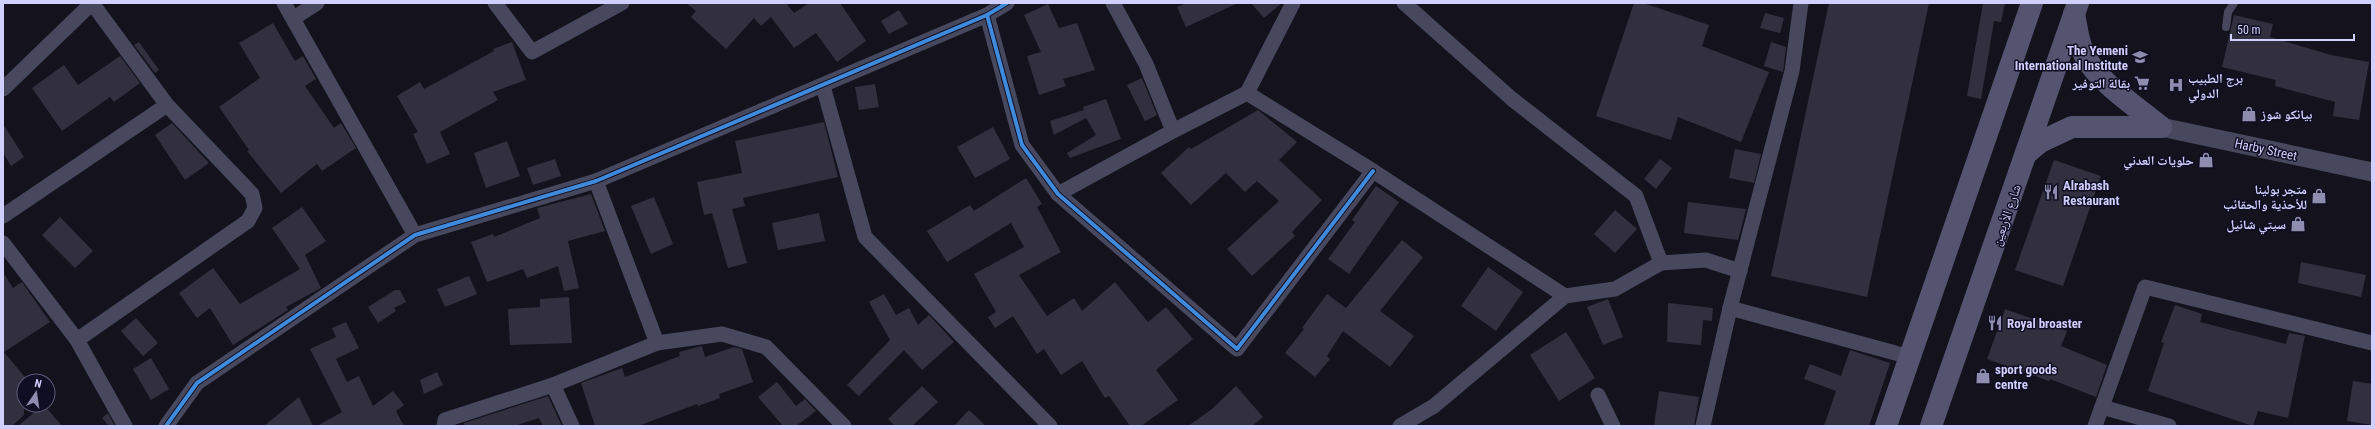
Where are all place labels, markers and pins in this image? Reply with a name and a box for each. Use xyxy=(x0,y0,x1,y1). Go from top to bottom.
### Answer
place label: The Yemeni International Institute xyxy=(2015,43,2128,73)
school or university icon: The Yemeni International Institute xyxy=(2131,48,2149,66)
place label: برج الطبيب الدولي xyxy=(2188,71,2243,104)
supermarket icon: بقالة التوفير xyxy=(2133,74,2151,92)
place label: بقالة التوفير xyxy=(2072,76,2130,91)
hospital icon: برج الطبيب الدولي xyxy=(2167,76,2185,94)
shop icon: بيانكو شوز xyxy=(2240,105,2258,123)
place label: بيانكو شوز xyxy=(2260,107,2313,122)
shop icon: حلويات العدني xyxy=(2197,151,2215,169)
place label: حلويات العدني xyxy=(2123,153,2194,171)
place label: Alrabash Restaurant xyxy=(2063,178,2119,208)
place label: متجر بولينا للأحذية والحقائب xyxy=(2223,182,2307,212)
restaurant icon: Alrabash Restaurant xyxy=(2042,183,2060,201)
shop icon: متجر بولينا للأحذية والحقائب xyxy=(2310,187,2328,205)
shop icon: سيتي شانيل xyxy=(2289,215,2307,233)
place label: سيتي شانيل xyxy=(2226,217,2286,235)
restaurant icon: Royal broaster xyxy=(1986,314,2004,332)
place label: Royal broaster xyxy=(2007,316,2083,331)
place label: sport goods centre xyxy=(1995,362,2057,392)
shop icon: sport goods centre xyxy=(1974,367,1992,385)

